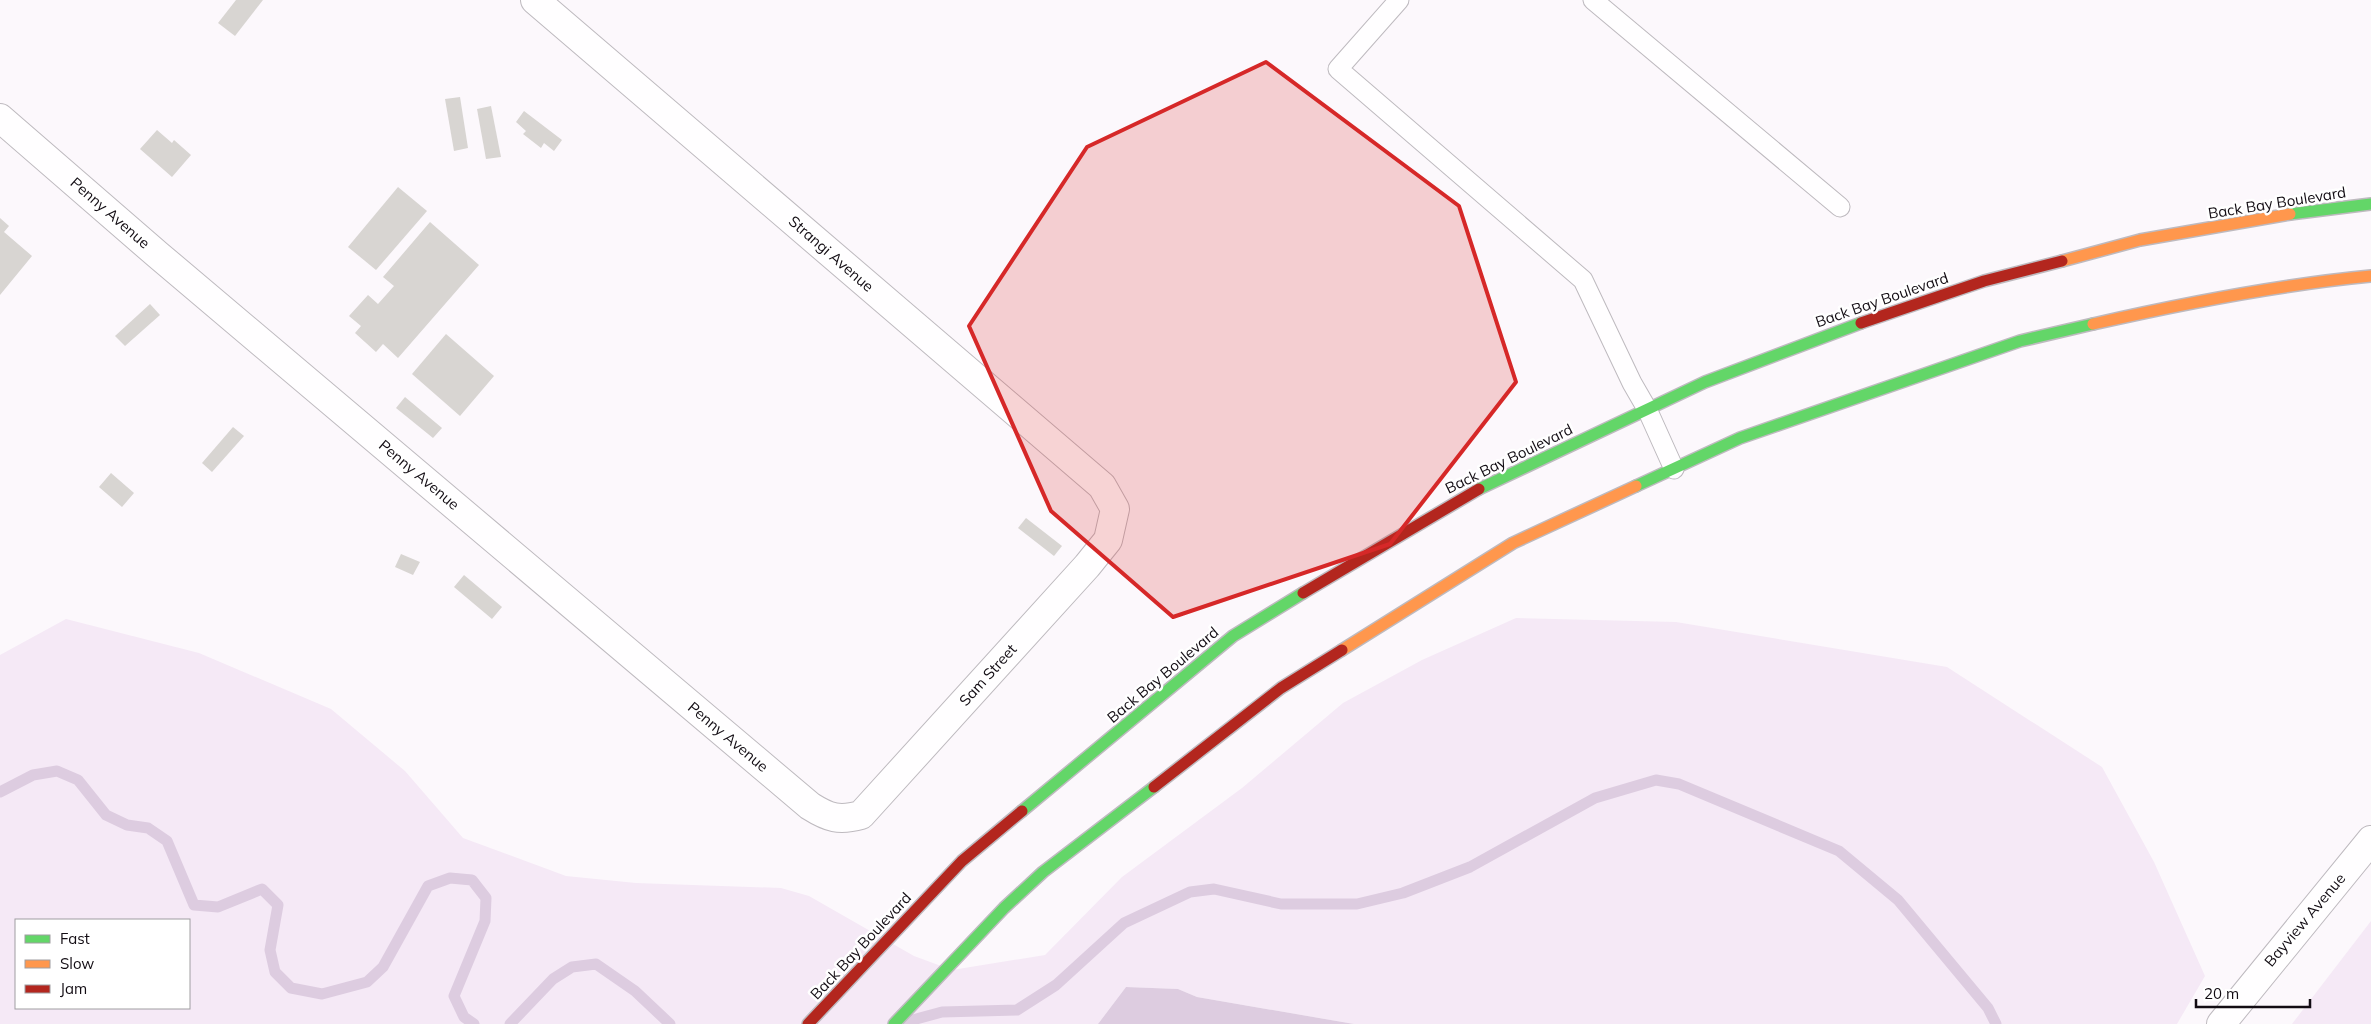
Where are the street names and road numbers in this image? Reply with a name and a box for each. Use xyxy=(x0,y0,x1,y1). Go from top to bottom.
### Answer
street label: Penny Avenue xyxy=(67,173,154,252)
street label: Back Bay Boulevard xyxy=(2207,182,2347,223)
street label: Strangi Avenue xyxy=(785,212,878,296)
street label: Back Bay Boulevard xyxy=(1813,268,1951,331)
street label: Back Bay Boulevard xyxy=(1442,419,1576,498)
street label: Penny Avenue xyxy=(375,435,463,514)
street label: Back Bay Boulevard xyxy=(1103,623,1222,727)
street label: Sam Street xyxy=(955,640,1020,710)
street label: Penny Avenue xyxy=(684,697,772,776)
street label: Bayview Avenue xyxy=(2260,869,2349,970)
street label: Back Bay Boulevard xyxy=(806,888,915,1003)

